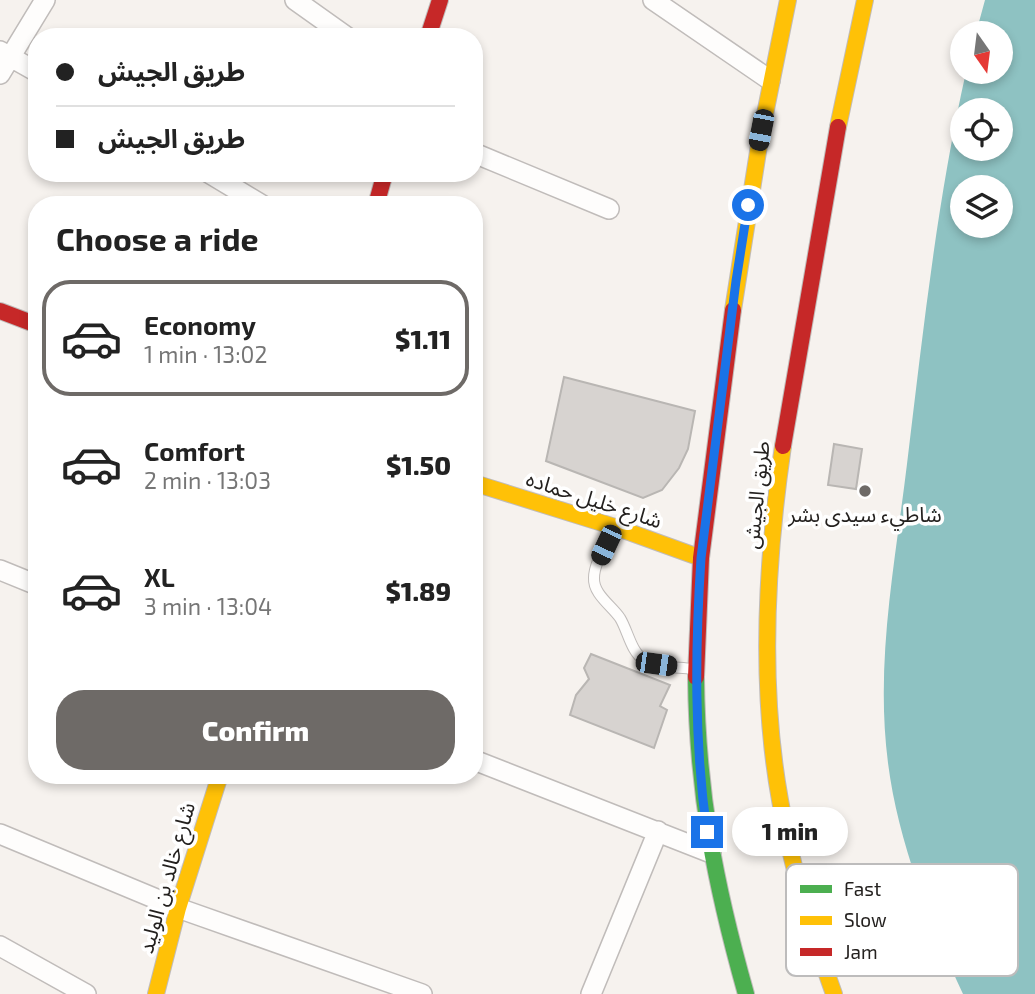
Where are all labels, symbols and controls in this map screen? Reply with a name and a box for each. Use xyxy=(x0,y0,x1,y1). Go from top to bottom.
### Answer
north arrow xyxy=(950,21,1013,84)
map controls xyxy=(950,21,1013,238)
text: طريق الجيش xyxy=(98,55,245,86)
button: locate xyxy=(950,98,1013,161)
car xyxy=(747,107,776,153)
text: طريق الجيش xyxy=(98,122,245,153)
button: layers xyxy=(950,175,1013,238)
route start xyxy=(732,189,764,221)
text: Choose a ride xyxy=(56,219,259,257)
icon: car xyxy=(60,307,123,370)
text: Economy xyxy=(144,309,256,340)
text: $1.11 xyxy=(395,323,451,354)
text: 1 min · 13:02 xyxy=(144,340,267,368)
icon: car xyxy=(60,433,123,496)
text: Comfort xyxy=(144,435,245,466)
street label: طريق الجيش xyxy=(737,440,776,550)
text: $1.50 xyxy=(386,449,451,480)
street label: شارع خليل حماده xyxy=(522,465,666,536)
text: 2 min · 13:03 xyxy=(144,466,271,494)
marker: شاطيء سيدى بشر xyxy=(857,483,873,499)
place label: شاطيء سيدى بشر xyxy=(787,501,942,531)
car xyxy=(588,522,625,568)
icon: car xyxy=(60,559,123,622)
text: XL xyxy=(144,561,175,592)
text: $1.89 xyxy=(385,575,451,606)
text: 3 min · 13:04 xyxy=(144,592,272,620)
car xyxy=(634,651,679,677)
button: Confirm xyxy=(56,690,455,770)
street label: شارع خالد بن الوليد xyxy=(132,799,203,957)
callout: 1 min xyxy=(732,808,847,856)
route end xyxy=(691,816,723,848)
text: 1 min xyxy=(762,817,818,845)
legend xyxy=(786,864,1018,976)
text: Fast xyxy=(844,877,881,900)
text: Slow xyxy=(844,908,887,931)
text: Jam xyxy=(844,940,878,963)

